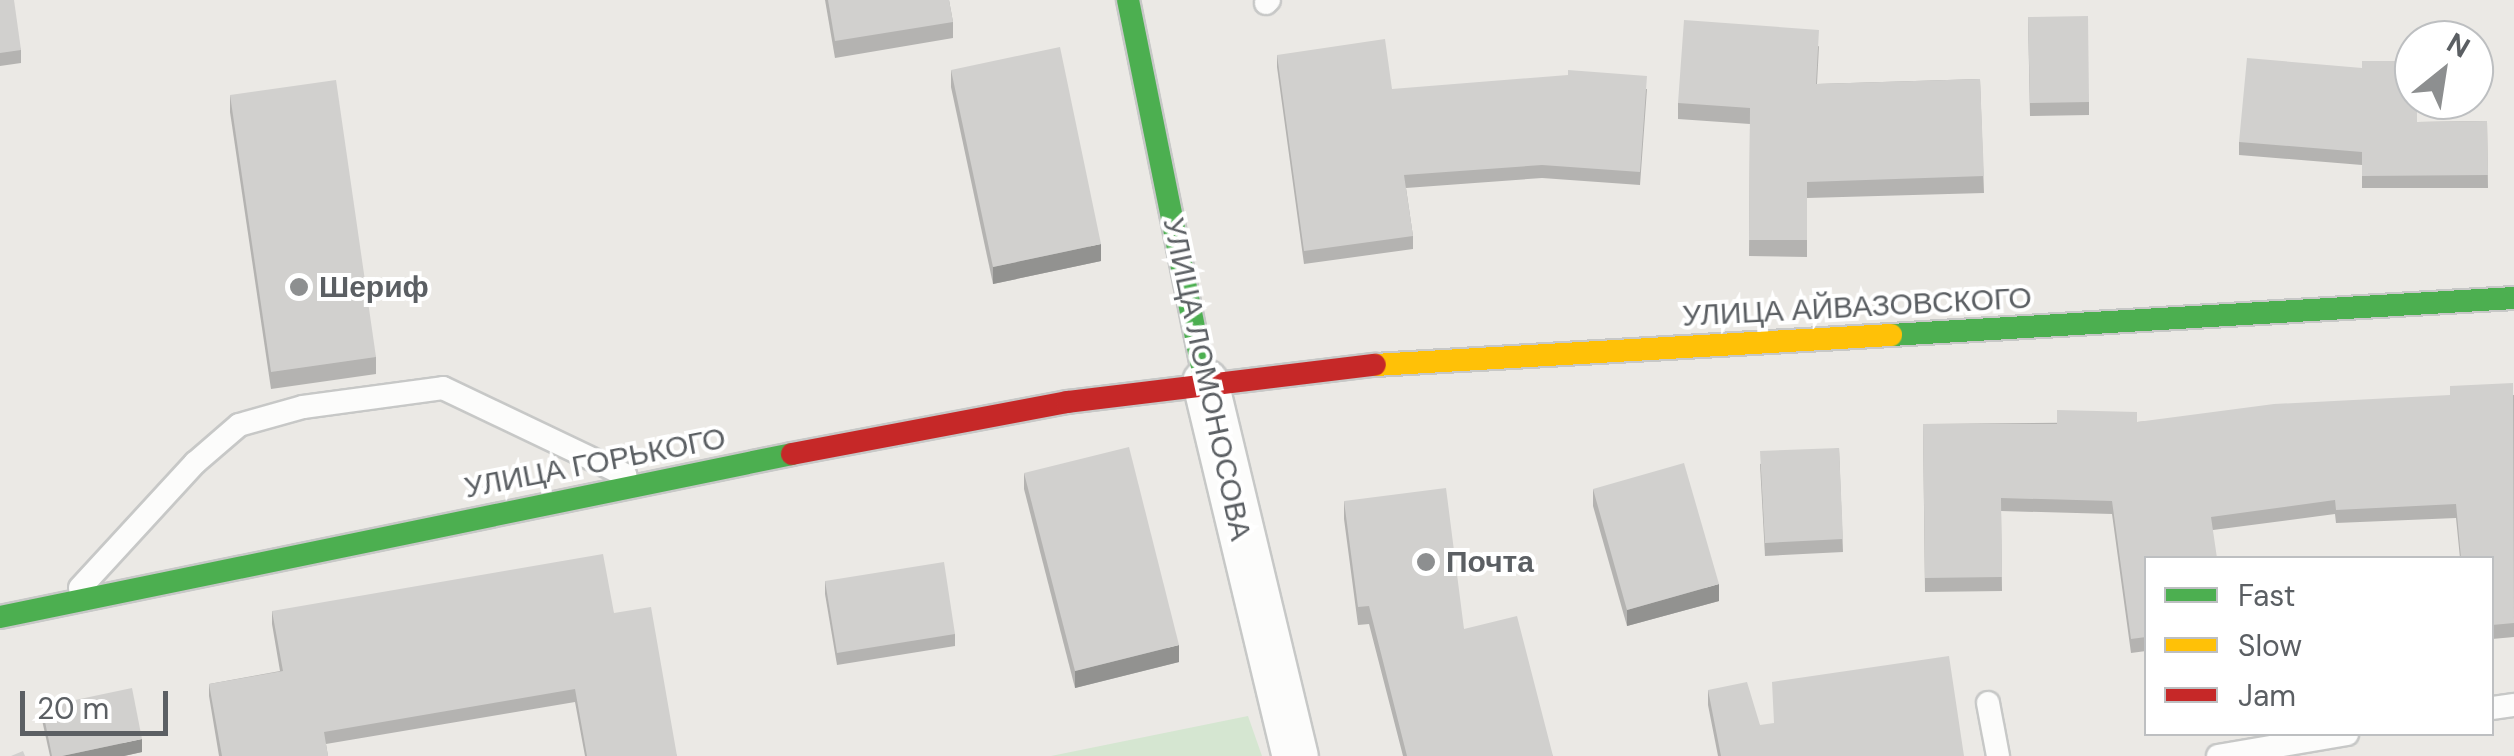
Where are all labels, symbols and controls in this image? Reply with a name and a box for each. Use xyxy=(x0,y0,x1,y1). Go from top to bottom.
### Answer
north arrow xyxy=(2394,20,2494,120)
text: N xyxy=(2440,24,2476,66)
street label: УЛИЦА ЛОМОНОСОВА xyxy=(1155,214,1259,544)
place label: Шериф xyxy=(319,269,429,305)
marker: Шериф xyxy=(288,276,310,298)
street label: УЛИЦА АЙВАЗОВСКОГО xyxy=(1681,280,2033,334)
street label: УЛИЦА ГОРЬКОГО xyxy=(461,420,729,506)
place label: Почта xyxy=(1446,544,1534,580)
marker: Почта xyxy=(1415,551,1437,573)
legend xyxy=(2144,556,2494,736)
text: Fast xyxy=(2238,576,2296,615)
text: Slow xyxy=(2238,626,2302,665)
scale bar xyxy=(25,671,172,733)
text: Jam xyxy=(2238,676,2296,715)
text: 20 m xyxy=(37,689,109,728)

